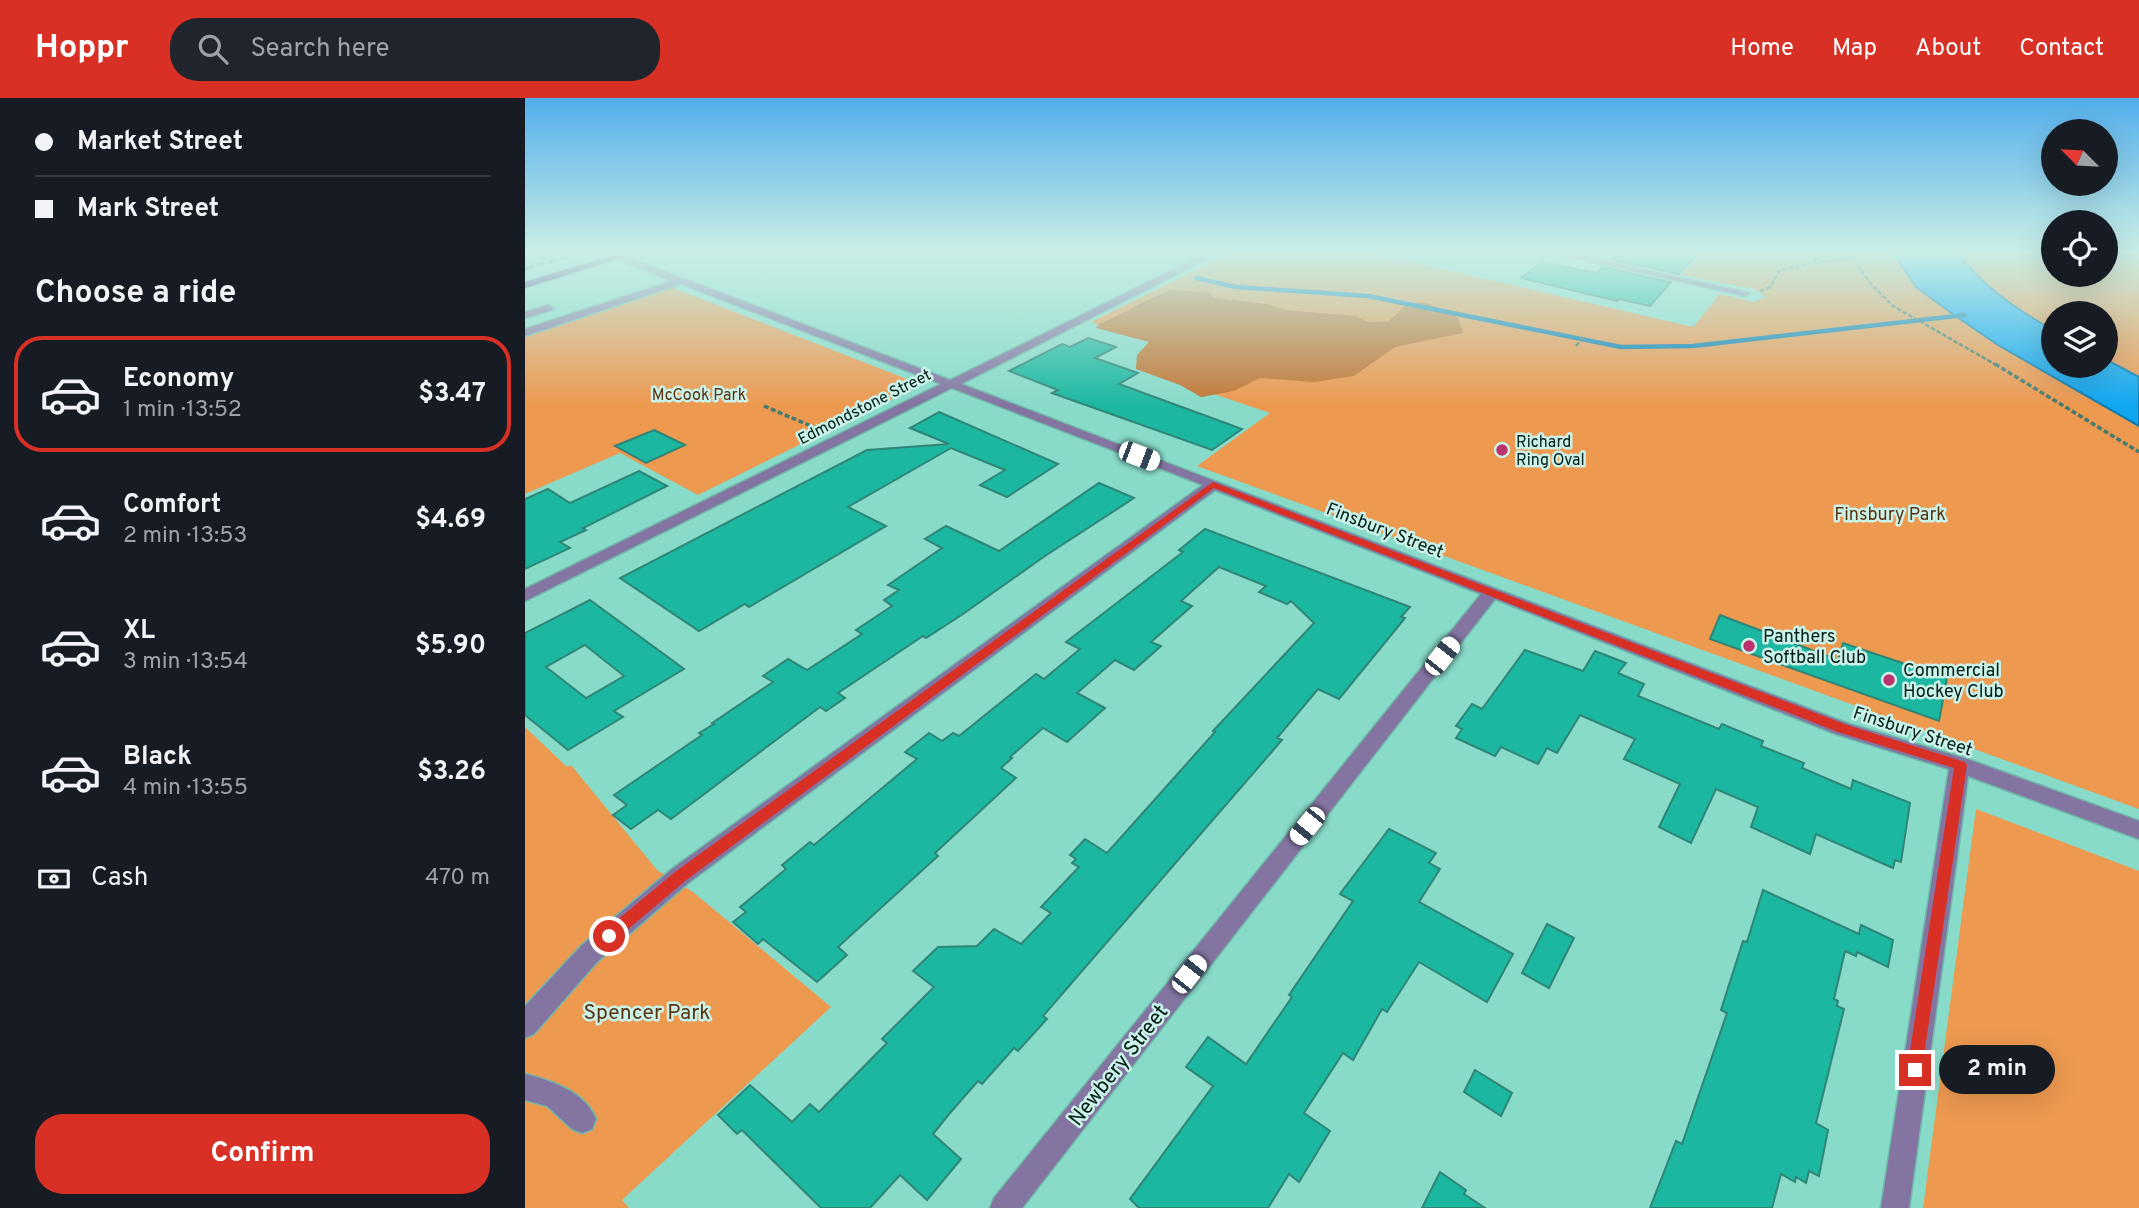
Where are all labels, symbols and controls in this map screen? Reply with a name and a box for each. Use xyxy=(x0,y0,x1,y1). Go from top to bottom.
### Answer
search box xyxy=(170,18,660,81)
text: Hoppr xyxy=(35,28,128,70)
icon: search xyxy=(194,30,232,68)
text: Search here xyxy=(250,33,389,66)
text: Home xyxy=(1730,34,1794,64)
text: Map xyxy=(1832,34,1877,64)
text: About xyxy=(1915,34,1981,64)
text: Contact xyxy=(2019,34,2104,64)
north arrow xyxy=(2041,119,2117,196)
map controls xyxy=(2041,119,2118,378)
text: Market Street xyxy=(77,126,243,159)
text: Mark Street xyxy=(77,193,219,226)
button: locate xyxy=(2041,210,2118,287)
text: Choose a ride xyxy=(35,274,236,314)
button: layers xyxy=(2041,301,2118,378)
icon: car xyxy=(39,363,102,426)
text: Economy xyxy=(123,363,234,396)
street label: Edmondstone Street xyxy=(795,366,935,450)
text: $3.47 xyxy=(418,378,486,411)
park label: McCook Park xyxy=(652,386,746,406)
text: 1 min · 13:52 xyxy=(123,396,242,425)
place label: Richard Ring Oval xyxy=(1516,433,1585,471)
car xyxy=(1116,439,1163,473)
marker: Richard Ring Oval xyxy=(1494,442,1510,458)
icon: car xyxy=(39,489,102,552)
text: Comfort xyxy=(123,489,221,522)
street label: Finsbury Street xyxy=(1322,498,1447,564)
text: $4.69 xyxy=(415,504,486,537)
park label: Finsbury Park xyxy=(1834,504,1946,527)
text: 2 min · 13:53 xyxy=(123,522,247,551)
icon: car xyxy=(39,615,102,678)
text: XL xyxy=(123,615,155,648)
place label: Panthers Softball Club xyxy=(1763,626,1866,670)
text: $5.90 xyxy=(415,630,486,663)
car xyxy=(1421,633,1464,679)
marker: Panthers Softball Club xyxy=(1741,638,1757,654)
text: 3 min · 13:54 xyxy=(123,648,248,677)
place label: Commercial Hockey Club xyxy=(1903,660,2004,704)
marker: Commercial Hockey Club xyxy=(1881,672,1897,688)
street label: Finsbury Street xyxy=(1850,702,1975,763)
icon: car xyxy=(39,741,102,804)
text: Black xyxy=(123,741,192,774)
text: $3.26 xyxy=(417,756,486,789)
text: 4 min · 13:55 xyxy=(123,774,248,803)
car xyxy=(1286,803,1329,849)
icon: cash xyxy=(35,860,73,898)
text: Cash xyxy=(91,862,148,895)
text: 470 m xyxy=(425,864,490,893)
route start xyxy=(593,920,625,952)
car xyxy=(1168,951,1211,997)
park label: Spencer Park xyxy=(583,1000,711,1027)
street label: Newbery Street xyxy=(1063,1000,1175,1132)
callout: 2 min xyxy=(1939,1046,2055,1094)
route end xyxy=(1899,1054,1931,1086)
text: 2 min xyxy=(1967,1055,2027,1084)
button: Confirm xyxy=(35,1114,490,1194)

